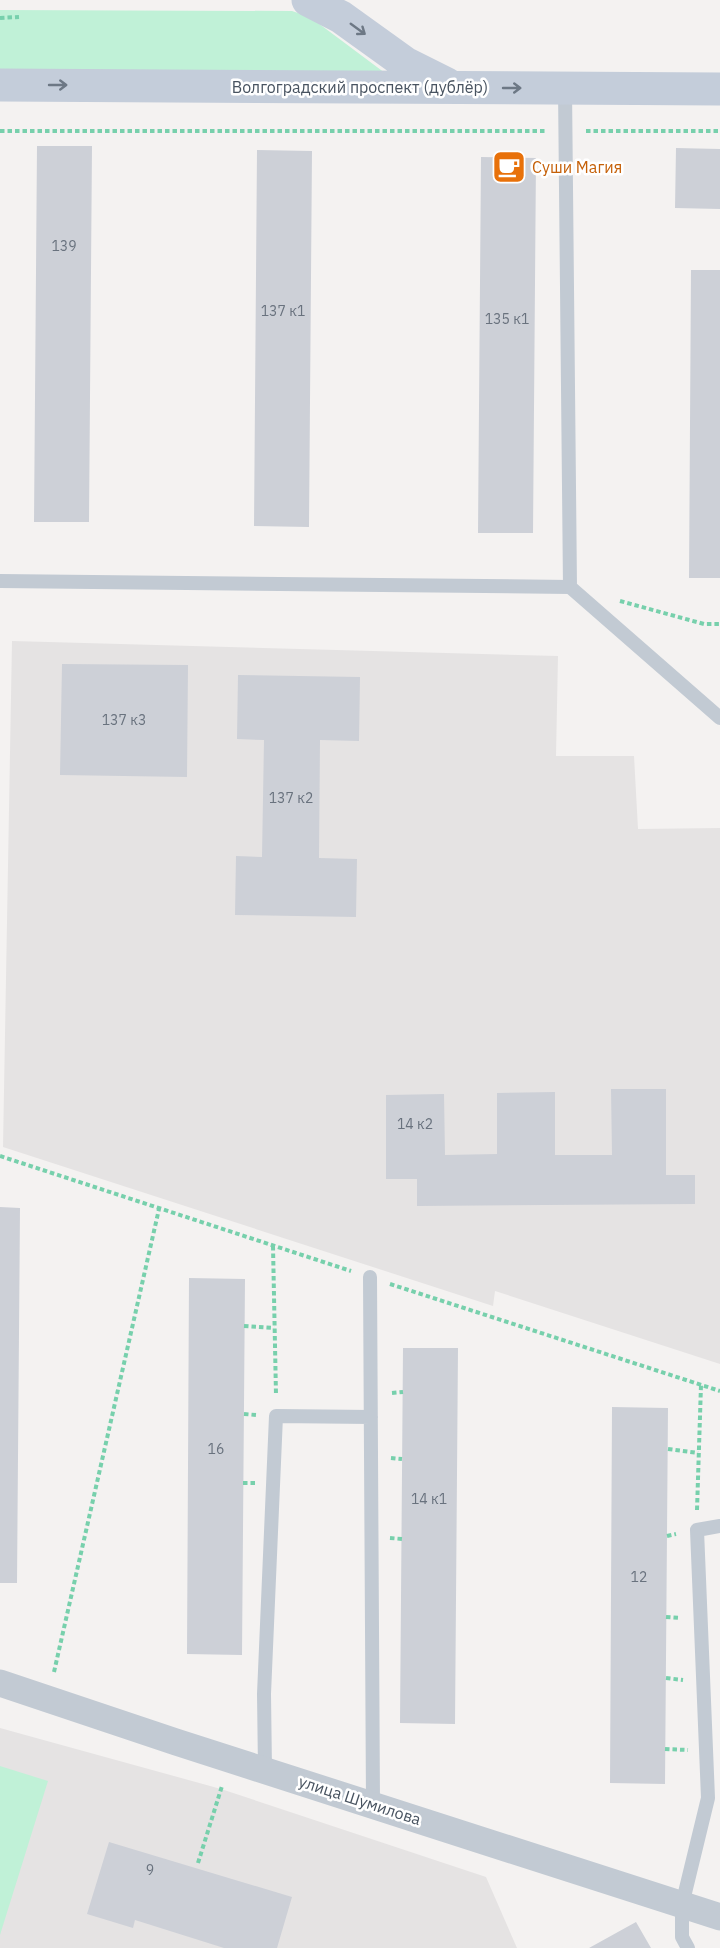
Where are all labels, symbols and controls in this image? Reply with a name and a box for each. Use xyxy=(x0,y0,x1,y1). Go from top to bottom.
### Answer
one-way arrow xyxy=(350,23,366,36)
street label: Волгоградский проспект (дублёр) xyxy=(232,77,488,97)
one-way arrow xyxy=(48,79,68,91)
one-way arrow xyxy=(501,82,521,94)
cafe icon: Суши Магия xyxy=(491,149,527,185)
place label: Суши Магия xyxy=(532,157,622,177)
house number: 139 xyxy=(51,237,77,255)
house number: 137 к1 xyxy=(261,302,305,320)
house number: 135 к1 xyxy=(485,310,529,328)
house number: 137 к3 xyxy=(102,711,146,729)
house number: 137 к2 xyxy=(269,789,313,807)
house number: 14 к2 xyxy=(397,1115,433,1133)
house number: 16 xyxy=(208,1440,224,1458)
house number: 14 к1 xyxy=(411,1490,447,1508)
house number: 12 xyxy=(631,1568,647,1586)
street label: улица Шумилова xyxy=(296,1771,424,1829)
house number: 9 xyxy=(146,1861,154,1879)

